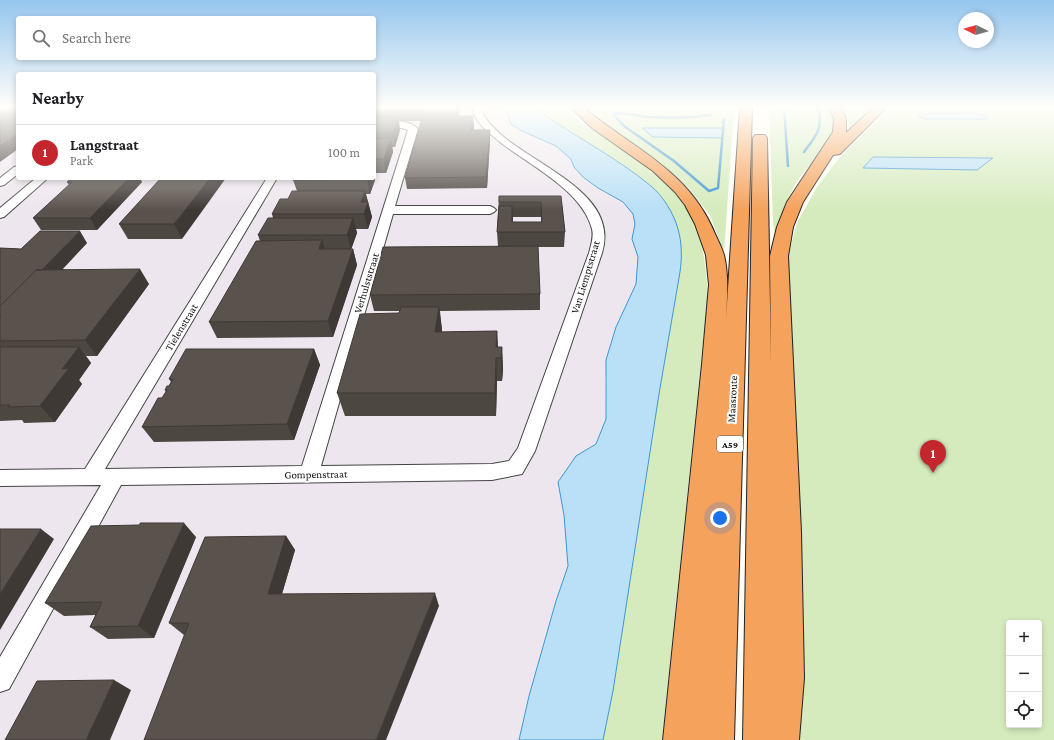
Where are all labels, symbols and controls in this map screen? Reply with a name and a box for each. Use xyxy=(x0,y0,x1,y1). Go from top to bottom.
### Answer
north arrow xyxy=(958,12,994,48)
search box xyxy=(16,16,376,60)
icon: search xyxy=(30,27,52,49)
text: Search here xyxy=(62,30,131,46)
text: Nearby xyxy=(32,89,84,108)
text: Langstraat xyxy=(70,137,139,153)
text: 1 xyxy=(43,145,47,160)
text: 100 m xyxy=(328,145,360,160)
text: Park xyxy=(70,153,93,168)
street label: Van Liemptstraat xyxy=(568,239,603,315)
street label: Verhulststraat xyxy=(351,251,381,315)
street label: Tielenstraat xyxy=(162,301,200,353)
street label: Maasroute xyxy=(725,375,739,423)
road number: A59 xyxy=(717,436,743,452)
pin: 1 xyxy=(920,440,946,473)
street label: Gompenstraat xyxy=(284,467,348,482)
your location xyxy=(710,508,730,528)
map controls xyxy=(1006,620,1042,728)
button: + xyxy=(1006,620,1042,656)
button: − xyxy=(1006,656,1042,692)
button: locate xyxy=(1006,692,1042,728)

